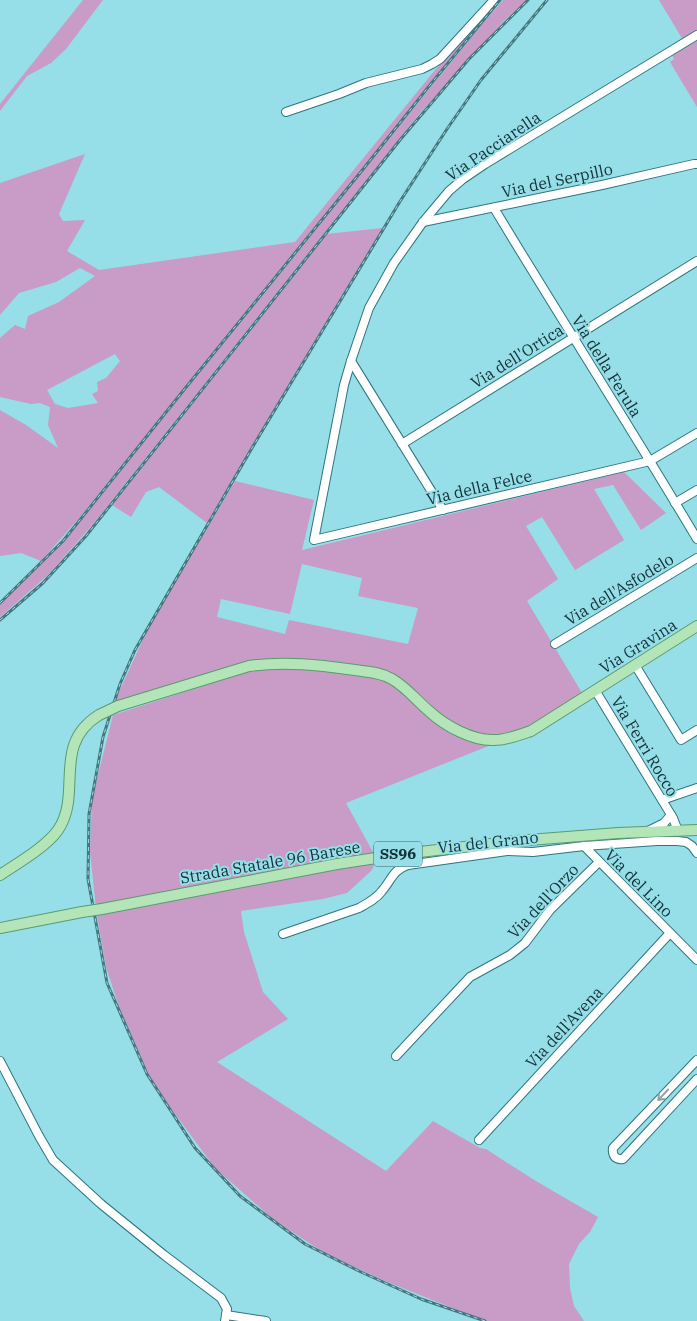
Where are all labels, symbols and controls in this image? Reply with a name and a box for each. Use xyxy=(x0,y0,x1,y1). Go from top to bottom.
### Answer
street label: Via Pacciarella xyxy=(442,107,545,185)
street label: Via del Serpillo xyxy=(500,158,614,202)
street label: Via della Ferula xyxy=(568,311,647,421)
street label: Via dell'Ortica xyxy=(467,319,567,392)
street label: Via della Felce xyxy=(424,465,534,509)
street label: Via dell'Asfodelo xyxy=(561,549,677,629)
street label: Via Gravina xyxy=(596,614,681,678)
street label: Via Ferri Rocco xyxy=(607,692,683,800)
street label: Via del Grano xyxy=(437,827,539,857)
street label: Strada Statale 96 Barese xyxy=(178,836,362,888)
road number: SS96 xyxy=(374,842,422,866)
street label: Via del Lino xyxy=(601,845,677,921)
street label: Via dell'Orzo xyxy=(503,859,583,943)
street label: Via dell'Avena xyxy=(521,982,607,1072)
one-way arrow xyxy=(657,1089,669,1101)

